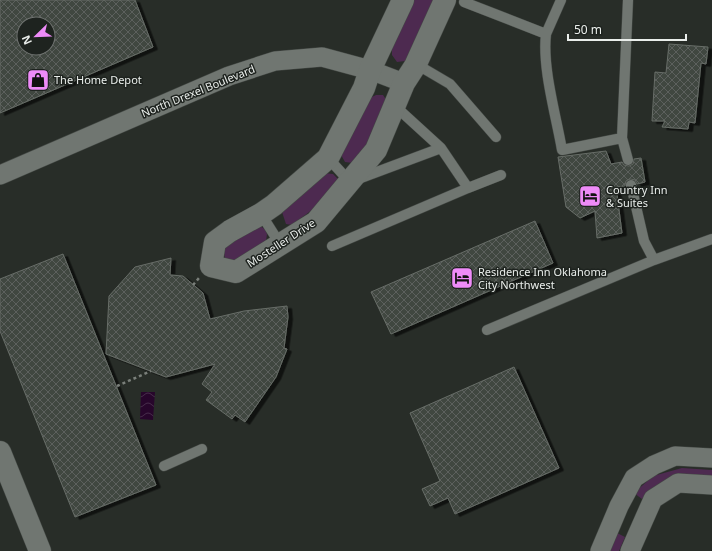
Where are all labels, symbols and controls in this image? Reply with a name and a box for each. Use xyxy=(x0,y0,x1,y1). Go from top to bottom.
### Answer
north arrow xyxy=(16,16,56,56)
scale bar xyxy=(568,16,686,42)
text: 50 m xyxy=(574,21,602,38)
text: N xyxy=(18,33,35,47)
street label: North Drexel Boulevard xyxy=(139,61,257,120)
shop icon: The Home Depot xyxy=(25,67,51,93)
place label: The Home Depot xyxy=(54,72,142,87)
place label: Country Inn & Suites xyxy=(606,182,668,210)
hotel icon: Country Inn & Suites xyxy=(577,183,603,209)
street label: Mosteller Drive xyxy=(244,215,318,270)
place label: Residence Inn Oklahoma City Northwest xyxy=(478,264,607,292)
hotel icon: Residence Inn Oklahoma City Northwest xyxy=(449,265,475,291)

